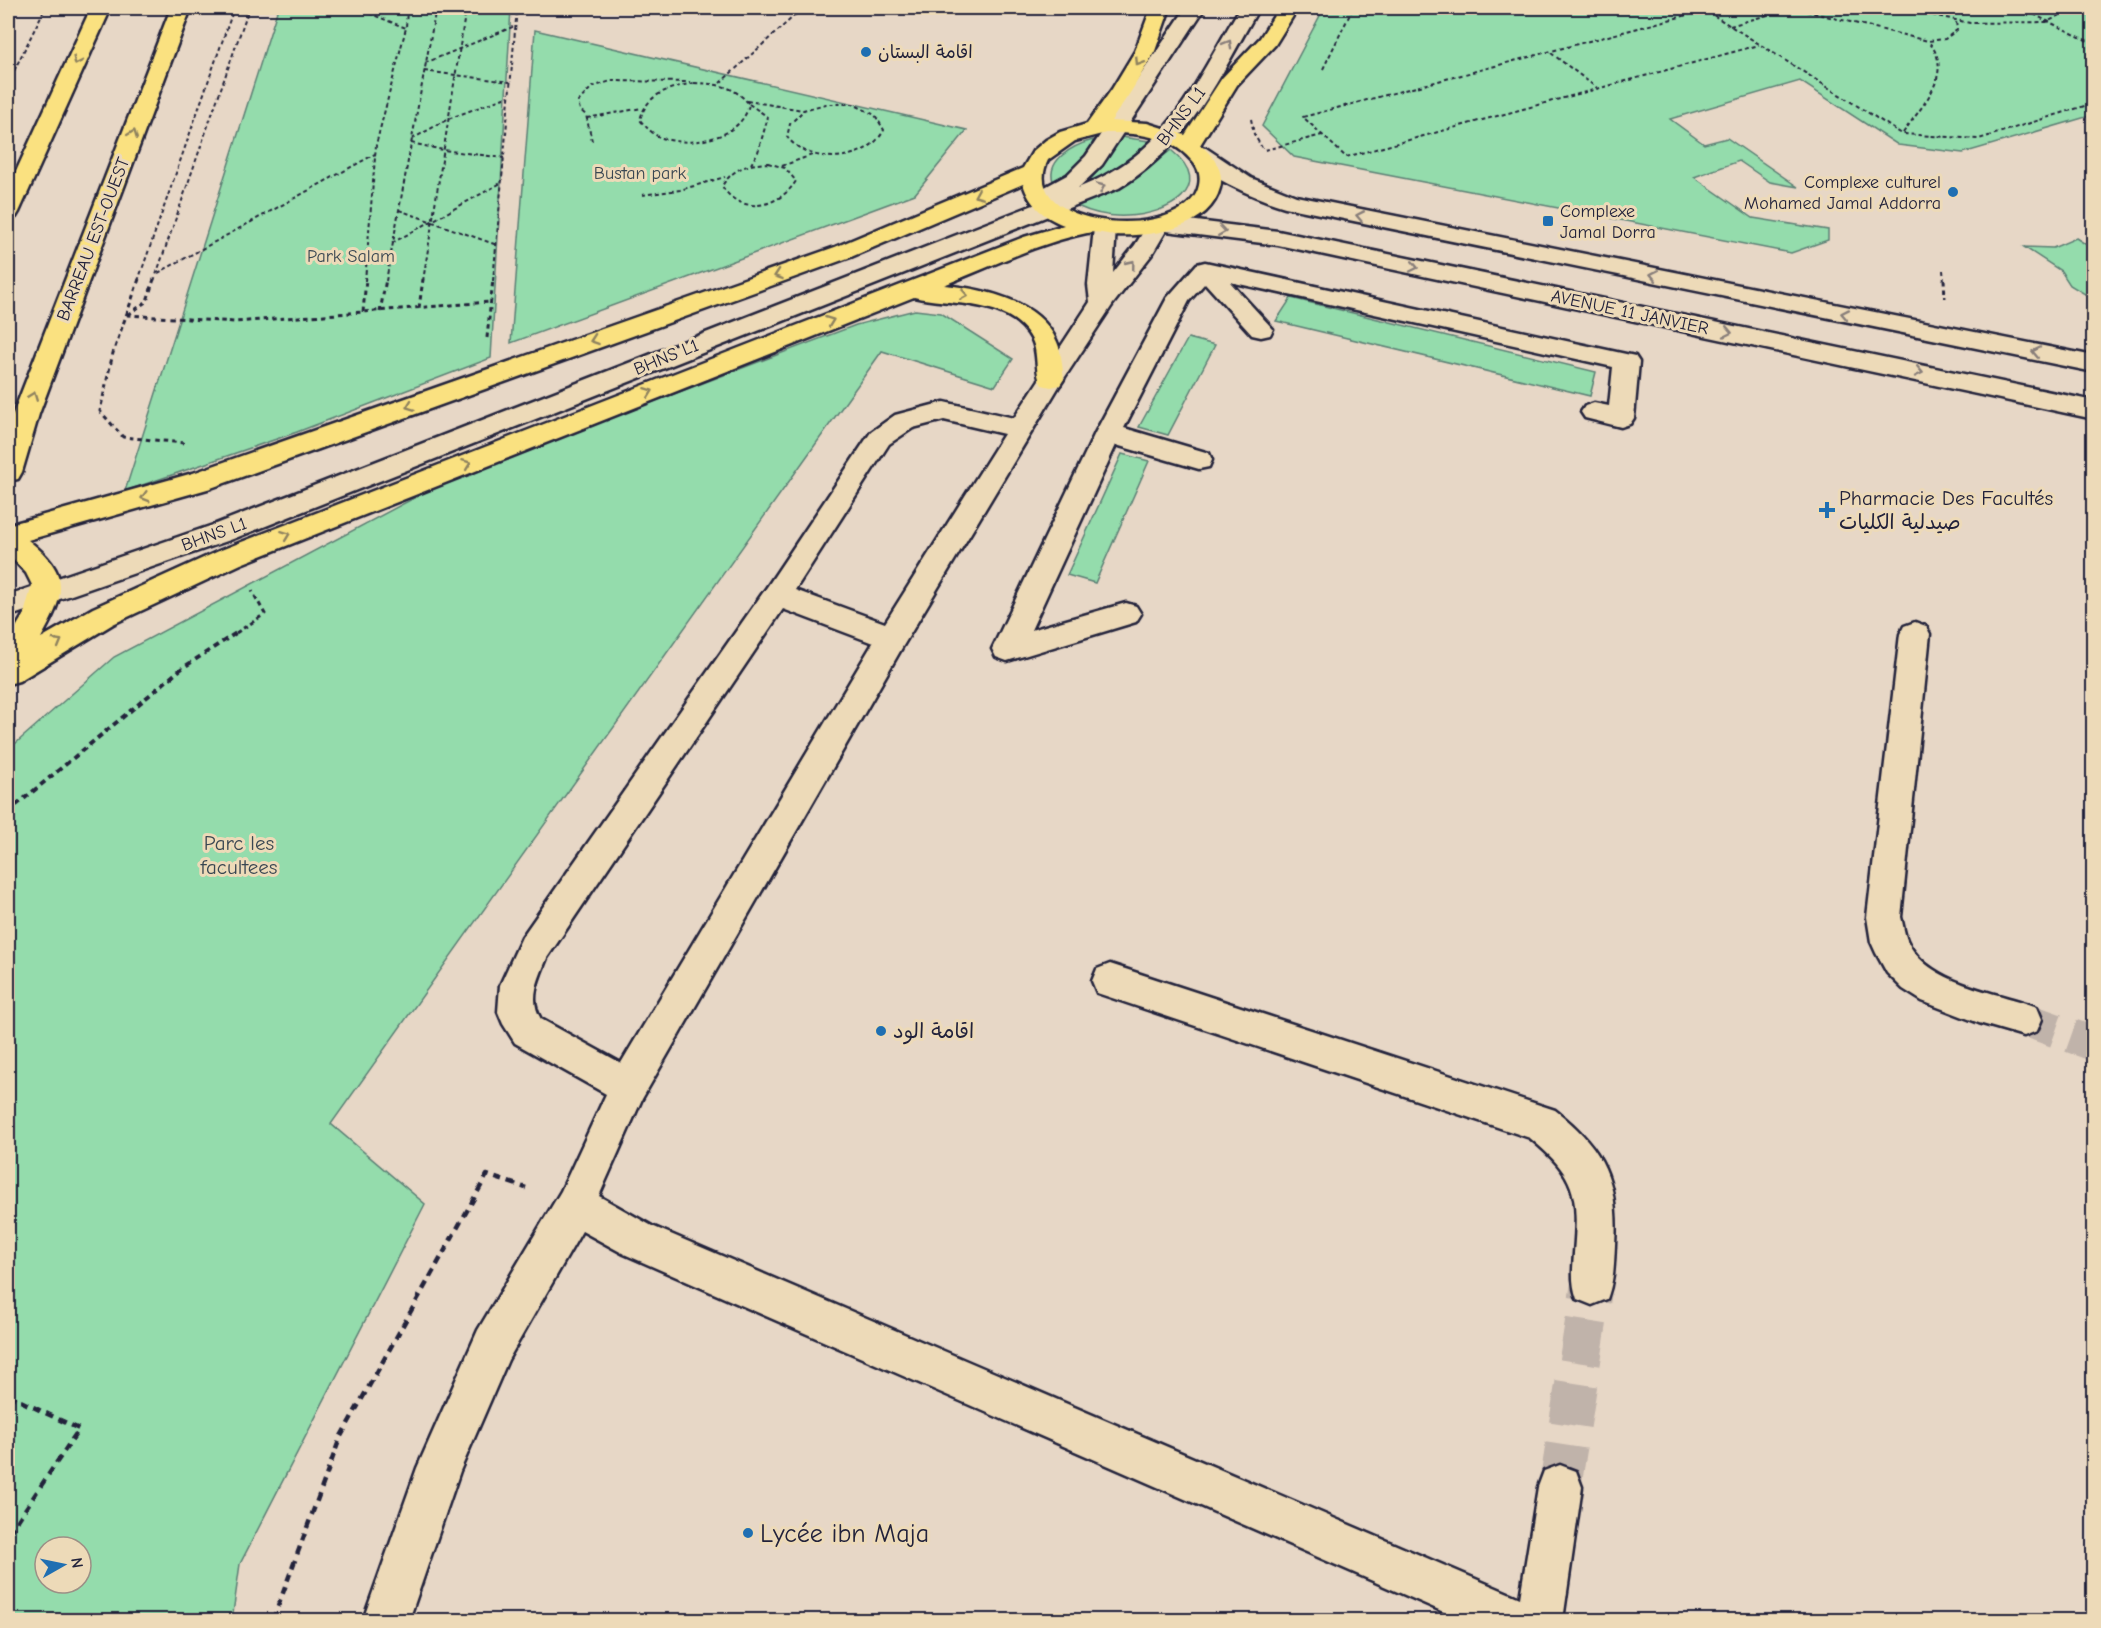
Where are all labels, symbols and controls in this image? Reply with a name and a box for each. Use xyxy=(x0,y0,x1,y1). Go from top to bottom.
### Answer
one-way arrow xyxy=(1221,40,1232,51)
place label: اقامة البستان xyxy=(878,42,973,63)
marker: اقامة البستان xyxy=(859,45,873,59)
one-way arrow xyxy=(72,54,84,65)
one-way arrow xyxy=(1134,56,1146,66)
street label: BHNS L1 xyxy=(1153,83,1210,150)
one-way arrow xyxy=(125,129,138,140)
street label: BARREAU EST-OUEST xyxy=(53,154,135,324)
park label: Bustan park xyxy=(594,163,686,184)
place label: Complexe culturel Mohamed Jamal Addorra xyxy=(1744,172,1941,214)
one-way arrow xyxy=(1095,182,1106,194)
marker: Complexe culturel Mohamed Jamal Addorra xyxy=(1946,185,1960,199)
one-way arrow xyxy=(973,187,984,199)
place label: Complexe Jamal Dorra xyxy=(1560,201,1656,243)
one-way arrow xyxy=(1355,210,1365,223)
marker: Complexe Jamal Dorra xyxy=(1541,214,1555,228)
one-way arrow xyxy=(1217,224,1227,237)
park label: Park Salam xyxy=(307,246,395,267)
one-way arrow xyxy=(1409,259,1419,272)
one-way arrow xyxy=(1124,260,1135,271)
one-way arrow xyxy=(773,268,784,281)
one-way arrow xyxy=(1649,269,1659,282)
street label: AVENUE 11 JANVIER xyxy=(1549,286,1711,339)
one-way arrow xyxy=(960,288,969,300)
one-way arrow xyxy=(1840,308,1850,321)
one-way arrow xyxy=(824,316,835,328)
one-way arrow xyxy=(1723,325,1733,338)
one-way arrow xyxy=(589,333,600,346)
street label: BHNS L1 xyxy=(631,335,702,380)
one-way arrow xyxy=(2031,346,2041,359)
one-way arrow xyxy=(1914,365,1924,378)
one-way arrow xyxy=(642,387,653,399)
one-way arrow xyxy=(26,392,38,403)
one-way arrow xyxy=(405,398,416,411)
one-way arrow xyxy=(461,458,472,471)
place label: Pharmacie Des Facultés صيدلية الكليات xyxy=(1839,486,2053,534)
one-way arrow xyxy=(140,490,151,502)
marker: Pharmacie Des Facultés صيدلية الكليات xyxy=(1820,503,1834,517)
street label: BHNS L1 xyxy=(179,513,250,556)
one-way arrow xyxy=(280,530,291,542)
one-way arrow xyxy=(52,638,62,650)
park label: Parc les facultees xyxy=(200,831,277,879)
place label: اقامة الود xyxy=(893,1019,974,1045)
marker: اقامة الود xyxy=(874,1024,888,1038)
place label: Lycée ibn Maja xyxy=(760,1519,929,1549)
marker: Lycée ibn Maja xyxy=(741,1526,755,1540)
north arrow xyxy=(33,1535,93,1595)
text: N xyxy=(67,1556,87,1569)

